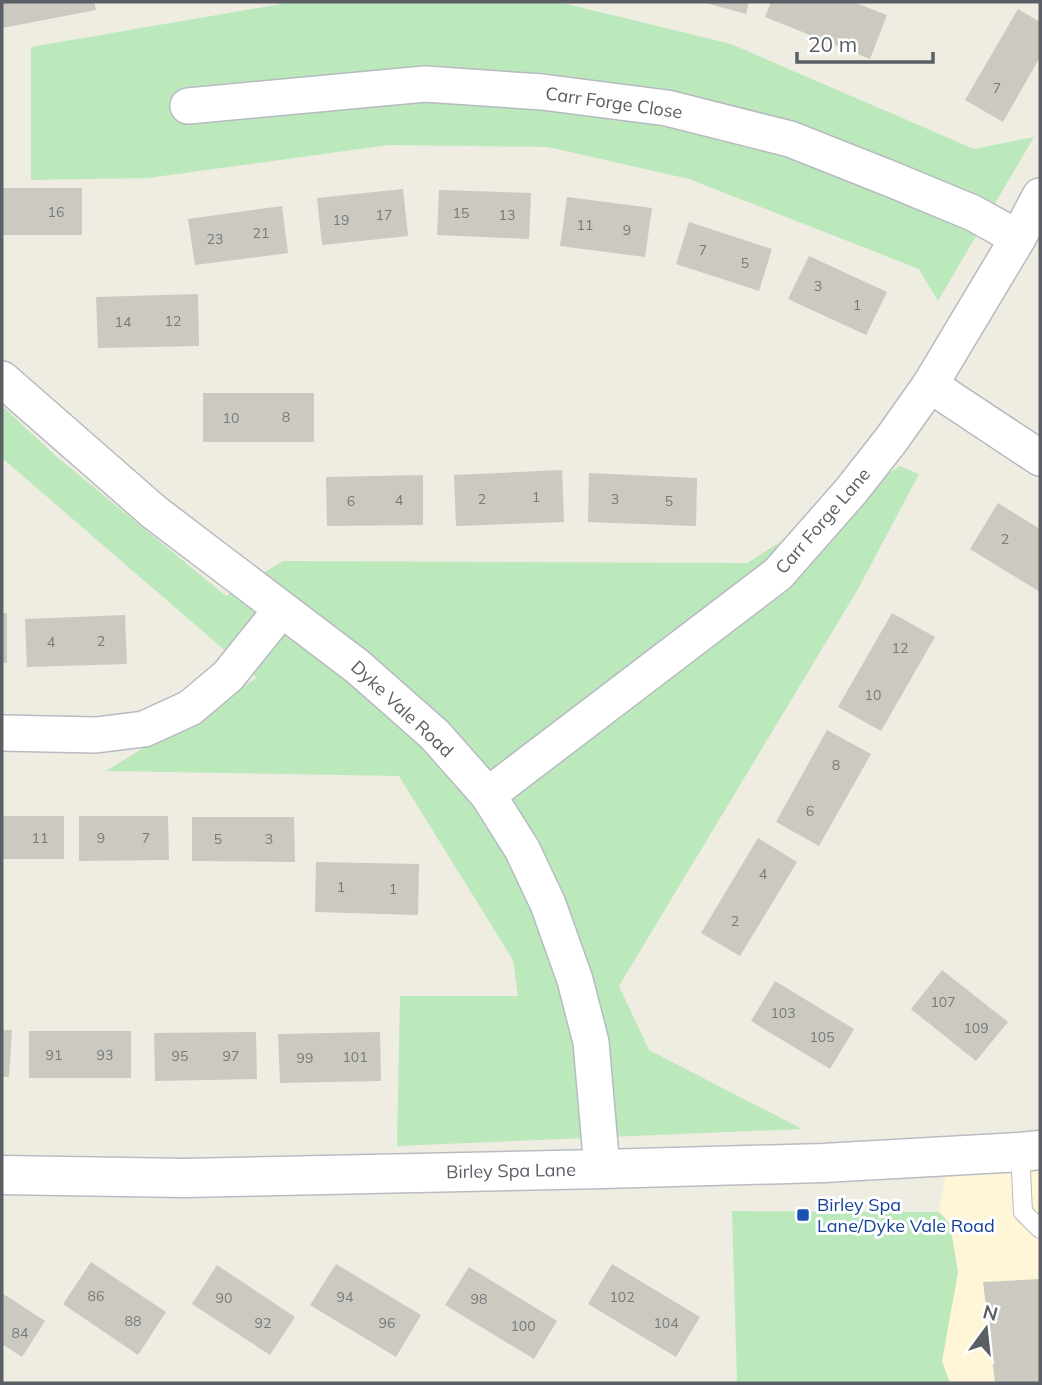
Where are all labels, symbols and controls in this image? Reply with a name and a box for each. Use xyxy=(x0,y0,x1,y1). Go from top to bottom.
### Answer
scale bar xyxy=(797,21,934,65)
text: 20 m xyxy=(808,31,857,57)
house number: 7 xyxy=(993,79,1001,97)
street label: Carr Forge Close xyxy=(544,82,684,123)
house number: 16 xyxy=(48,203,64,221)
house number: 15 xyxy=(453,204,469,222)
house number: 17 xyxy=(376,206,392,224)
house number: 13 xyxy=(499,206,515,224)
house number: 19 xyxy=(333,211,349,229)
house number: 11 xyxy=(577,216,593,234)
house number: 9 xyxy=(623,221,631,239)
house number: 21 xyxy=(253,224,269,242)
house number: 23 xyxy=(207,230,223,248)
house number: 7 xyxy=(699,241,707,259)
house number: 5 xyxy=(741,254,749,272)
house number: 3 xyxy=(814,277,822,295)
house number: 1 xyxy=(853,296,861,314)
house number: 12 xyxy=(165,312,181,330)
house number: 14 xyxy=(115,313,132,331)
house number: 8 xyxy=(282,408,290,426)
house number: 10 xyxy=(223,409,239,427)
street label: Carr Forge Lane xyxy=(770,463,875,579)
house number: 1 xyxy=(532,488,540,506)
house number: 2 xyxy=(478,490,486,508)
house number: 3 xyxy=(611,490,619,508)
house number: 4 xyxy=(395,491,404,509)
house number: 6 xyxy=(347,492,355,510)
house number: 5 xyxy=(665,492,673,510)
house number: 2 xyxy=(1001,530,1009,548)
house number: 2 xyxy=(97,632,105,650)
house number: 4 xyxy=(47,633,56,651)
house number: 12 xyxy=(892,639,908,657)
street label: Dyke Vale Road xyxy=(346,655,458,762)
house number: 10 xyxy=(865,686,881,704)
house number: 8 xyxy=(832,756,840,774)
house number: 6 xyxy=(806,802,814,820)
house number: 11 xyxy=(32,829,48,847)
house number: 9 xyxy=(97,829,105,847)
house number: 7 xyxy=(142,829,150,847)
house number: 5 xyxy=(214,830,222,848)
house number: 3 xyxy=(265,830,273,848)
house number: 4 xyxy=(759,865,768,883)
house number: 1 xyxy=(337,878,345,896)
house number: 1 xyxy=(389,880,397,898)
house number: 2 xyxy=(731,912,739,930)
house number: 107 xyxy=(930,993,956,1011)
house number: 103 xyxy=(770,1004,796,1022)
house number: 109 xyxy=(963,1019,989,1037)
house number: 105 xyxy=(809,1028,835,1046)
house number: 91 xyxy=(46,1046,62,1064)
house number: 93 xyxy=(97,1046,113,1064)
house number: 95 xyxy=(172,1047,188,1065)
house number: 97 xyxy=(223,1047,239,1065)
house number: 101 xyxy=(342,1048,368,1066)
house number: 99 xyxy=(297,1049,313,1067)
street label: Birley Spa Lane xyxy=(446,1158,576,1183)
place label: Birley Spa Lane/Dyke Vale Road xyxy=(817,1193,995,1237)
marker: Birley Spa Lane/Dyke Vale Road xyxy=(795,1207,811,1223)
house number: 86 xyxy=(88,1287,104,1305)
house number: 94 xyxy=(337,1288,354,1306)
house number: 102 xyxy=(609,1288,635,1306)
house number: 90 xyxy=(216,1289,232,1307)
house number: 98 xyxy=(471,1290,487,1308)
north arrow xyxy=(951,1294,1021,1364)
text: N xyxy=(980,1299,1000,1326)
house number: 88 xyxy=(125,1312,141,1330)
house number: 92 xyxy=(255,1314,271,1332)
house number: 96 xyxy=(379,1314,395,1332)
house number: 104 xyxy=(653,1314,679,1332)
house number: 100 xyxy=(510,1317,536,1335)
house number: 84 xyxy=(12,1324,29,1342)

